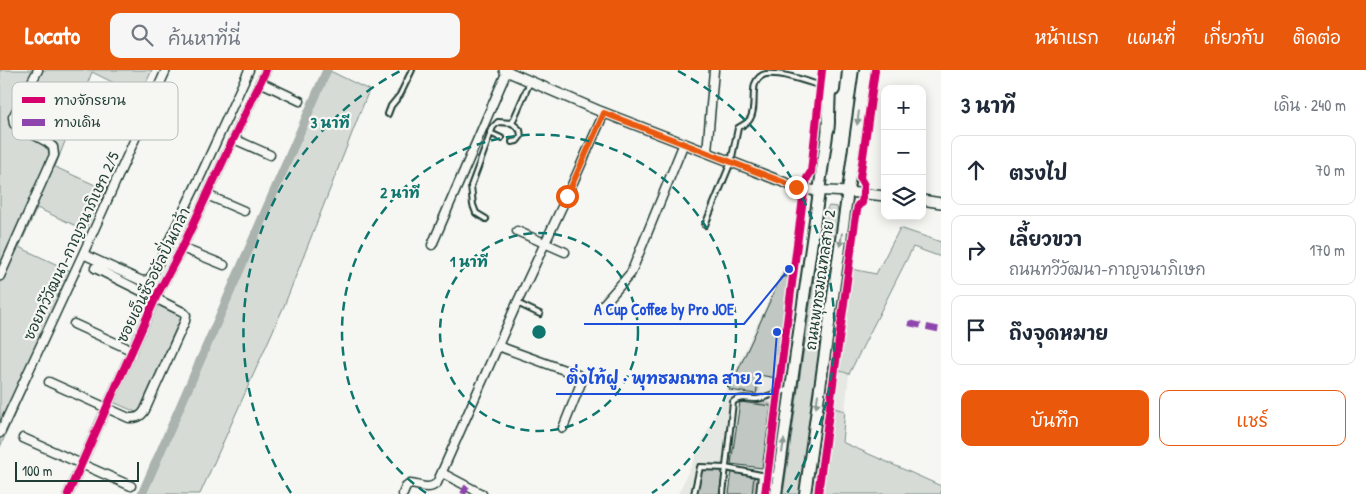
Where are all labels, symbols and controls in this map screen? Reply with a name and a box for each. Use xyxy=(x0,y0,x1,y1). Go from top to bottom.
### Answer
search box xyxy=(110,13,460,58)
text: Locato xyxy=(25,19,80,51)
icon: search xyxy=(128,21,156,49)
text: ค้นหาที่นี่ xyxy=(168,25,240,51)
text: หน้าแรก xyxy=(1035,25,1099,50)
text: แผนที่ xyxy=(1127,25,1175,50)
text: เกี่ยวกับ xyxy=(1203,25,1265,50)
text: ติดต่อ xyxy=(1293,25,1341,50)
legend xyxy=(12,82,178,140)
map controls xyxy=(881,85,926,220)
button: + xyxy=(881,85,926,130)
text: ทางจักรยาน xyxy=(54,90,127,109)
text: 3 นาที xyxy=(961,91,1016,120)
text: เดิน · 240 m xyxy=(1273,94,1346,116)
one-way arrow xyxy=(854,111,862,127)
text: ทางเดิน xyxy=(54,112,101,131)
text: 3 นาที xyxy=(310,112,350,133)
button: − xyxy=(881,130,926,175)
street label: ซอยทวีวัฒนา-กาญจนาภิเษก 2/5 xyxy=(18,148,124,344)
icon: ahead xyxy=(962,156,990,184)
text: 70 m xyxy=(1315,159,1345,181)
text: ตรงไป xyxy=(1009,160,1067,186)
button: layers xyxy=(881,175,926,220)
route end xyxy=(785,176,808,199)
text: 2 นาที xyxy=(380,182,420,203)
route start xyxy=(556,185,579,208)
street label: ซอยเอ็นซีรอยัลปิ่นเกล้า xyxy=(109,203,195,346)
street label: ถนนพุทธมณฑลสาย 2 xyxy=(800,209,841,352)
text: เลี้ยวขวา xyxy=(1009,226,1082,252)
one-way arrow xyxy=(837,232,845,248)
icon: right xyxy=(962,236,990,264)
text: 170 m xyxy=(1310,239,1345,261)
text: 1 นาที xyxy=(450,251,488,272)
text: ถนนทวีวัฒนา-กาญจนาภิเษก xyxy=(1009,258,1206,280)
callout: A Cup Coffee by Pro JOE xyxy=(584,293,744,324)
text: A Cup Coffee by Pro JOE xyxy=(594,298,735,321)
icon: arrive xyxy=(962,316,990,344)
text: ถึงจุดหมาย xyxy=(1009,320,1108,346)
centre of rings xyxy=(530,323,548,341)
callout: ติ่งไท้ฝู • พุทธมณฑล สาย 2 xyxy=(556,363,772,394)
text: ติ่งไท้ฝู • พุทธมณฑล สาย 2 xyxy=(566,363,762,391)
button: บันทึก xyxy=(961,390,1149,446)
button: แชร์ xyxy=(1159,390,1346,446)
one-way arrow xyxy=(813,393,821,409)
one-way arrow xyxy=(779,437,787,453)
scale bar xyxy=(15,459,139,482)
text: 100 m xyxy=(22,461,52,480)

